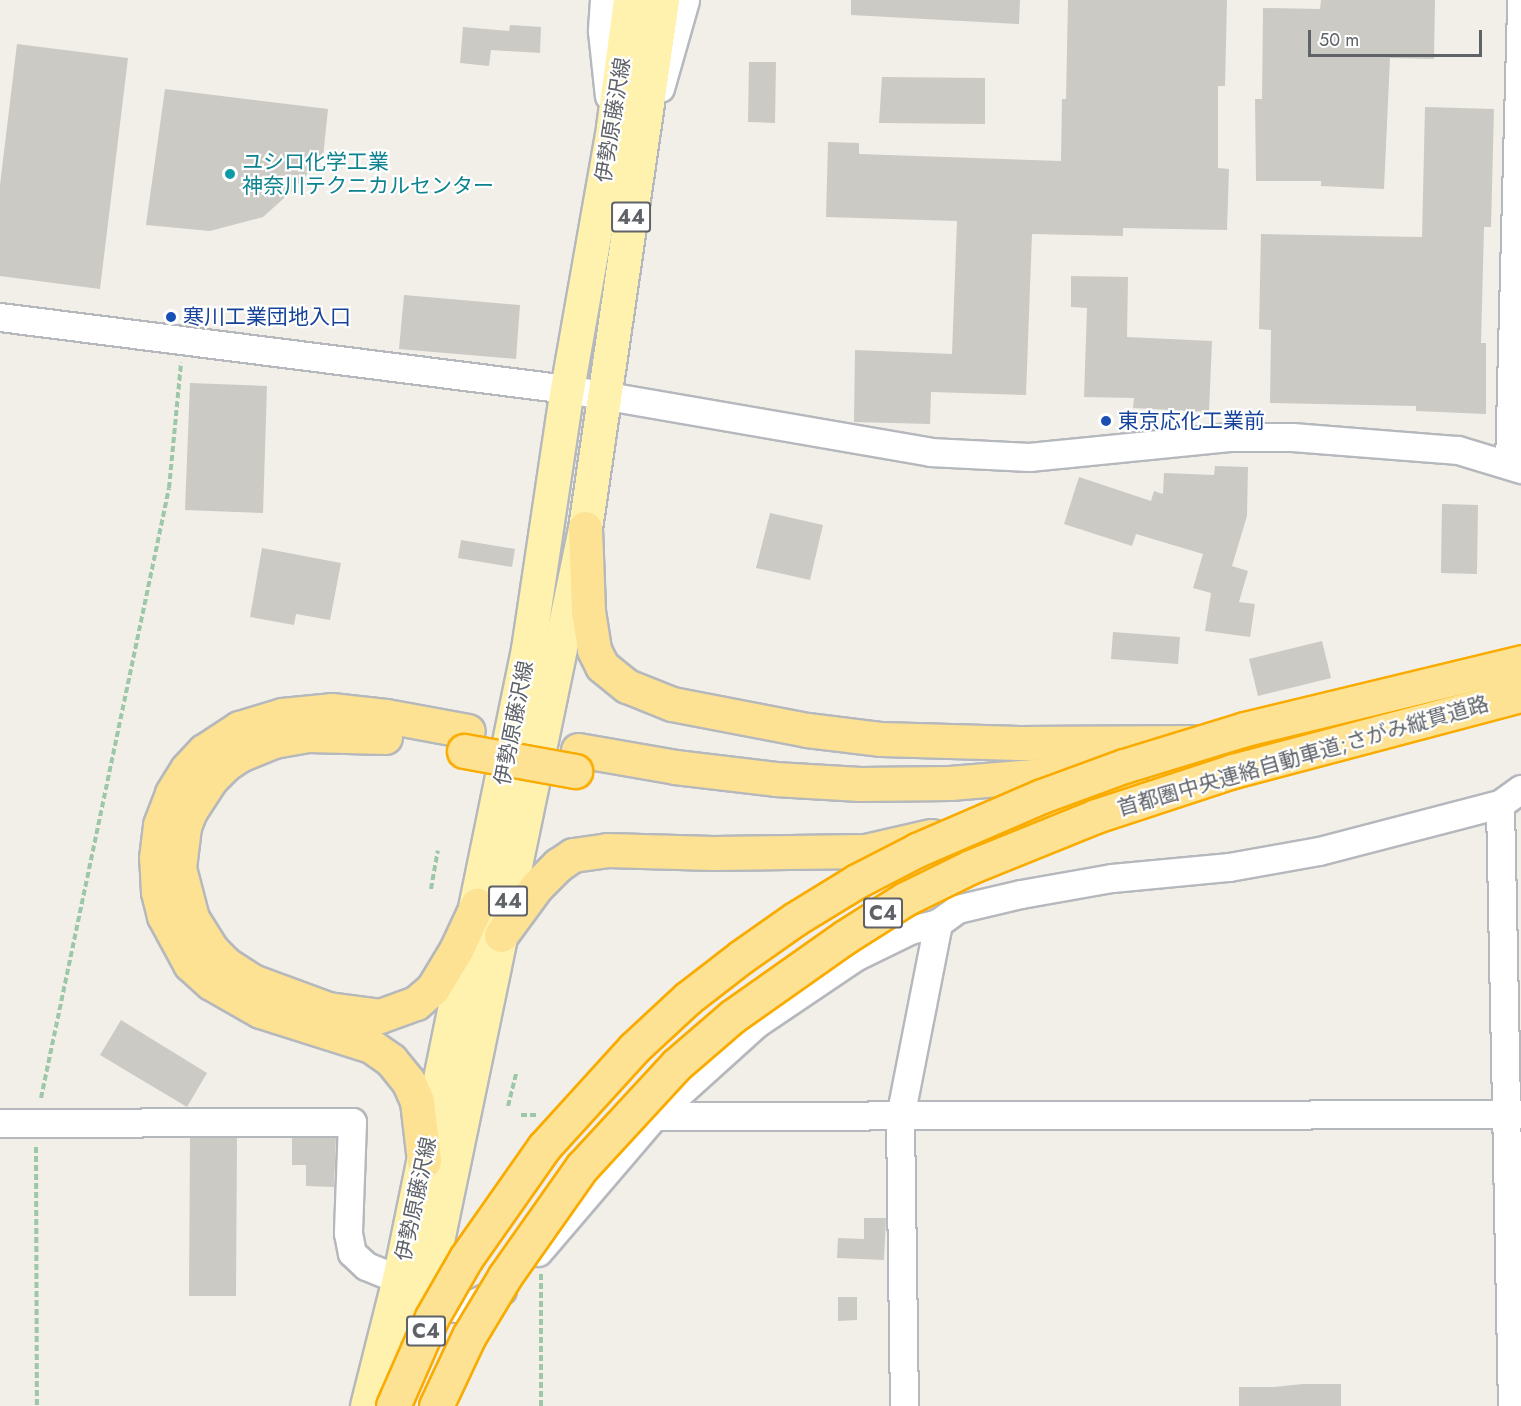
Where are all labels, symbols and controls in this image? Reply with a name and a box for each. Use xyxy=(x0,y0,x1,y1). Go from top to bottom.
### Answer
scale bar xyxy=(1311,18,1485,56)
text: 50 m xyxy=(1319,27,1359,53)
street label: 伊勢原藤沢線 xyxy=(591,56,635,184)
place label: ユシロ化学工業 神奈川テクニカルセンター xyxy=(242,149,494,199)
marker: ユシロ化学工業 神奈川テクニカルセンター xyxy=(223,167,237,181)
road number: 44 xyxy=(610,200,652,234)
place label: 寒川工業団地入口 xyxy=(183,304,351,330)
marker: 寒川工業団地入口 xyxy=(164,310,178,324)
place label: 東京応化工業前 xyxy=(1118,408,1265,434)
marker: 東京応化工業前 xyxy=(1099,414,1113,428)
street label: 伊勢原藤沢線 xyxy=(490,659,538,787)
street label: 首都圏中央連絡自動車道;さがみ縦貫道路 xyxy=(1115,691,1491,821)
road number: 44 xyxy=(487,884,529,918)
road number: C4 xyxy=(862,896,904,930)
street label: 伊勢原藤沢線 xyxy=(391,1135,441,1263)
road number: C4 xyxy=(405,1314,447,1348)

